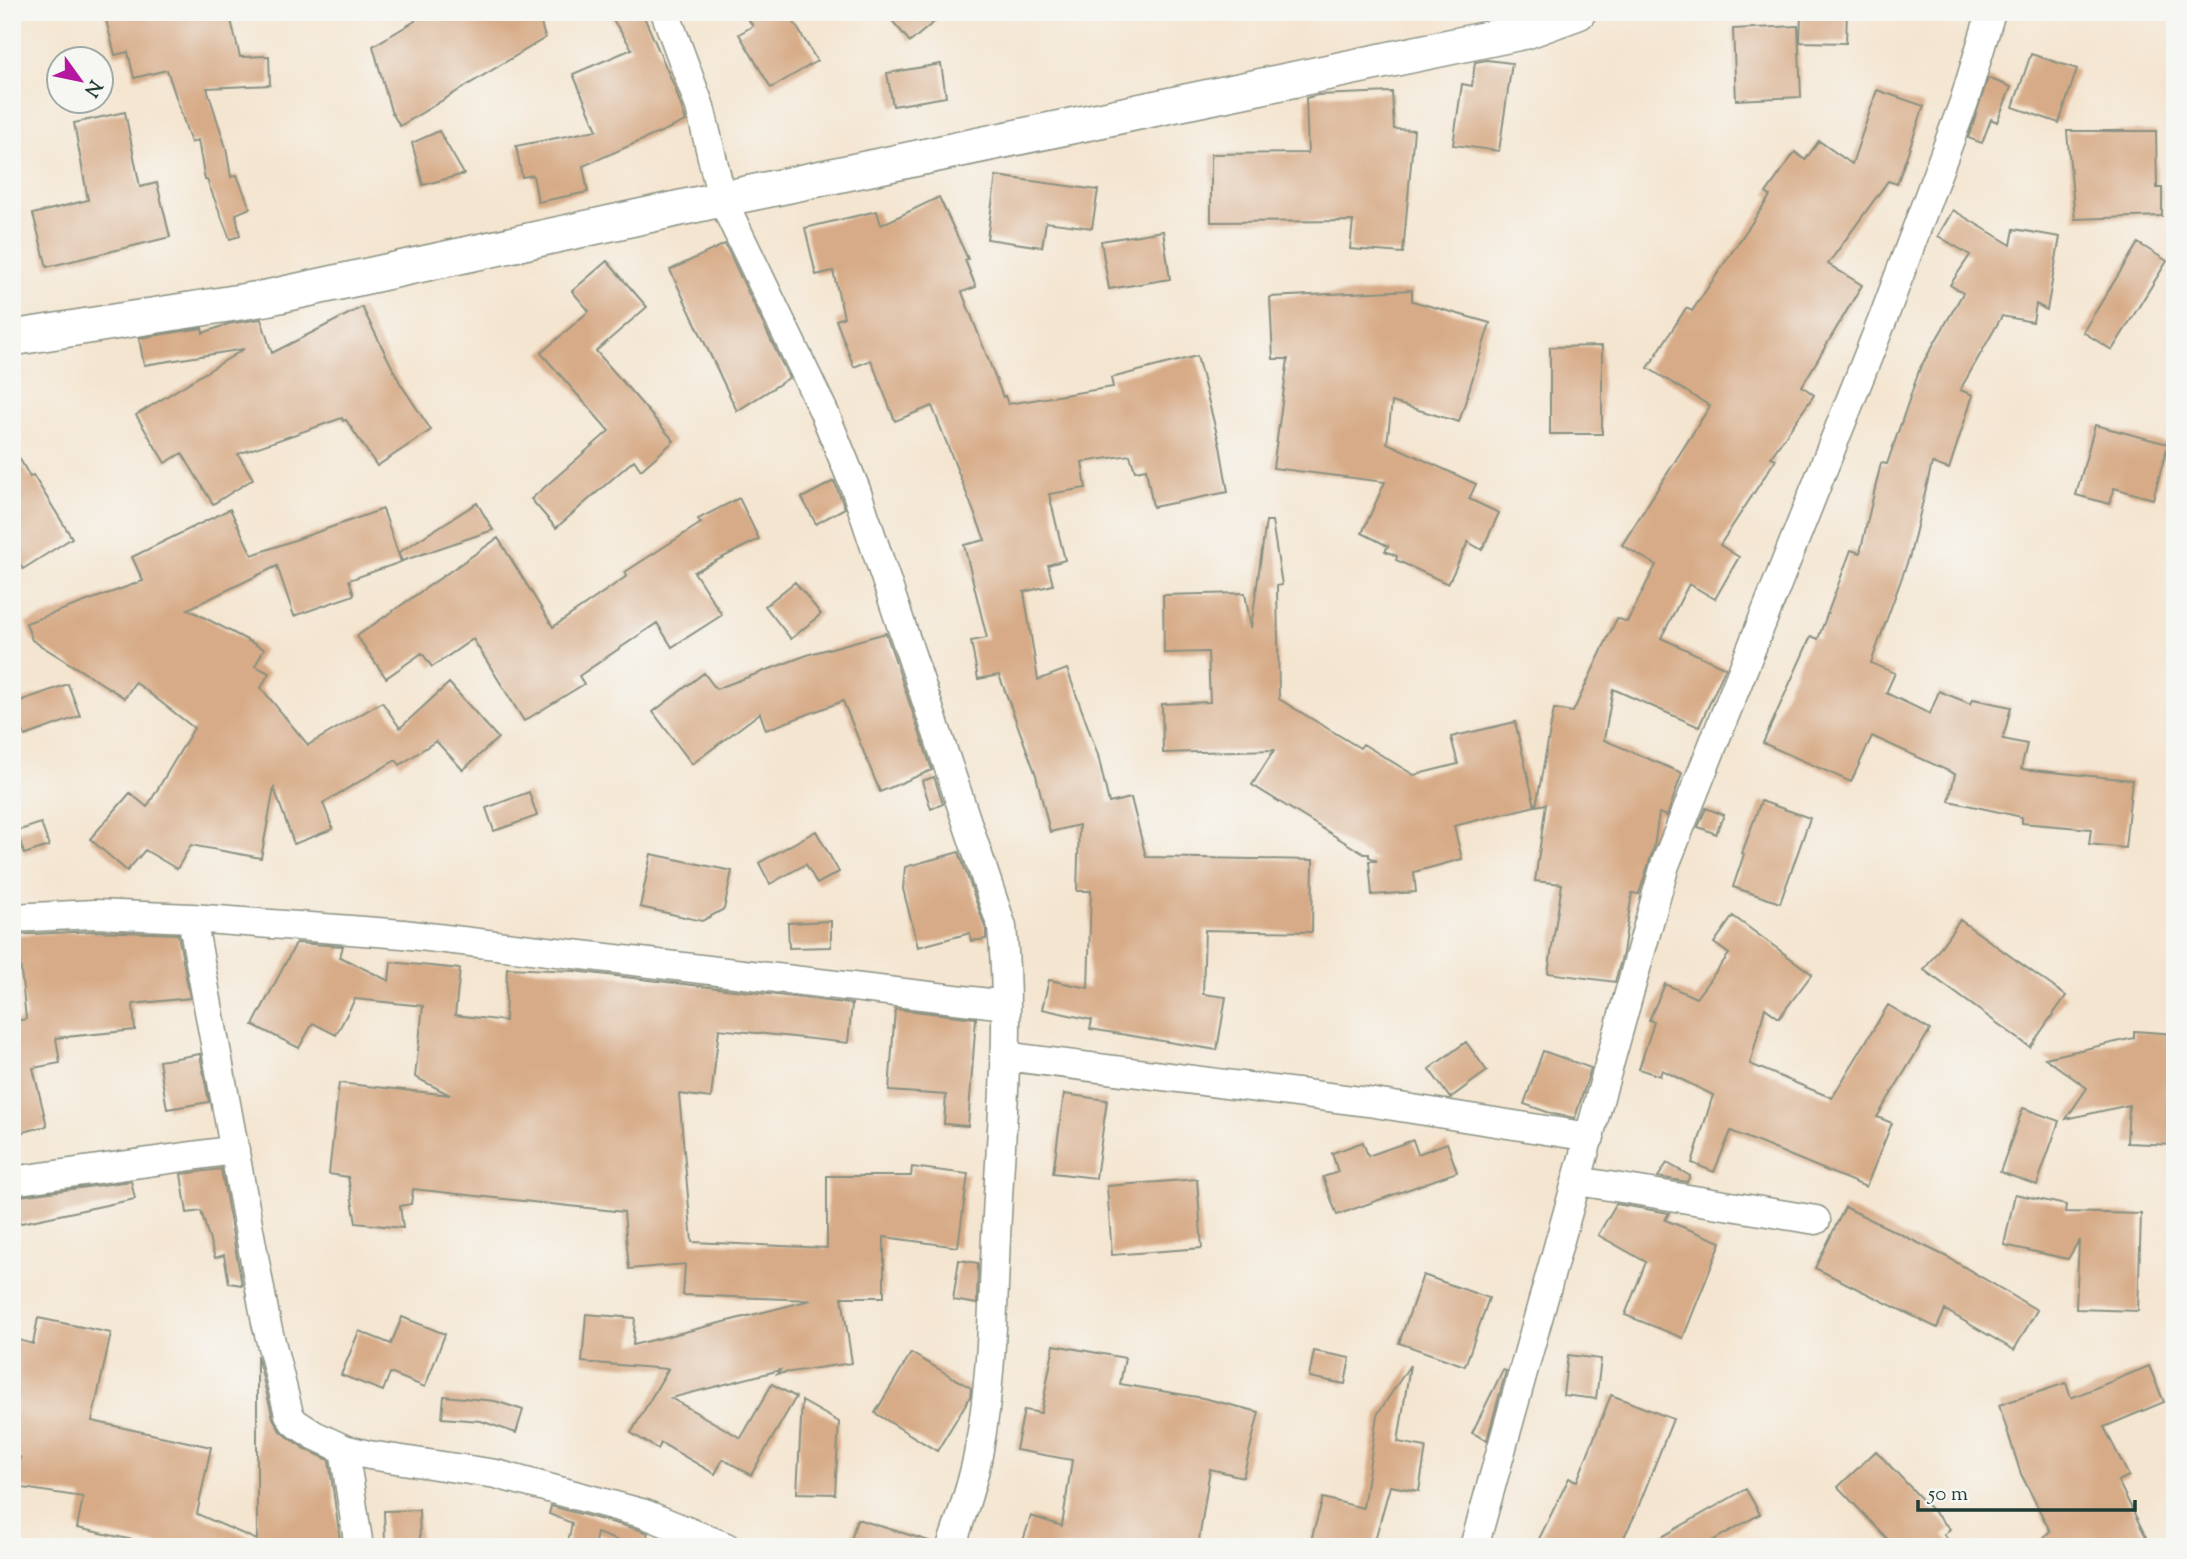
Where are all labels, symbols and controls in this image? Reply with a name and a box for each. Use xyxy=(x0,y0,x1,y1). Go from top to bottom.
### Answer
north arrow xyxy=(46,46,116,116)
text: N xyxy=(77,74,108,102)
scale bar xyxy=(1918,1468,2134,1512)
text: 50 m xyxy=(1927,1480,1968,1510)

